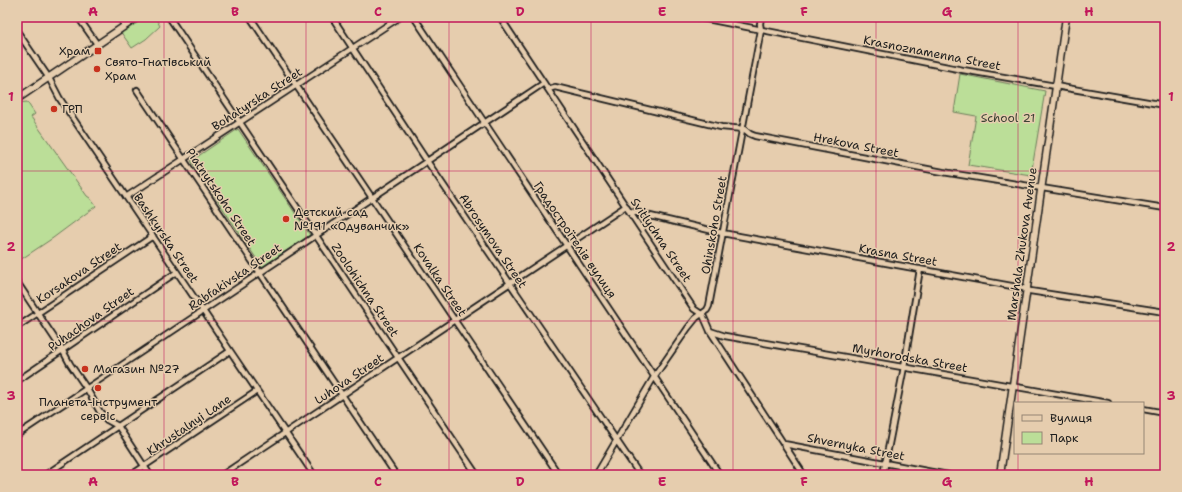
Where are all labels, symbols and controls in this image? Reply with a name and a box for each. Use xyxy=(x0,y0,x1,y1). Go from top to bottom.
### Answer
text: A xyxy=(88,3,98,20)
text: B xyxy=(231,3,239,20)
text: C xyxy=(374,3,382,20)
text: D xyxy=(515,3,525,20)
text: E xyxy=(658,3,667,20)
text: F xyxy=(800,3,808,20)
text: G xyxy=(942,3,953,20)
text: H xyxy=(1084,3,1094,20)
street label: Krasnoznamenna Street xyxy=(862,32,1002,74)
place label: Храм xyxy=(59,43,90,59)
marker: Храм xyxy=(93,46,103,56)
place label: Свято-Гнатівський Храм xyxy=(105,54,211,84)
marker: Свято-Гнатівський Храм xyxy=(92,64,102,74)
street label: Bohatyrska Street xyxy=(209,64,305,134)
text: 1 xyxy=(8,88,14,105)
text: 1 xyxy=(1168,88,1174,105)
place label: ГРП xyxy=(62,101,83,117)
marker: ГРП xyxy=(49,104,59,114)
park label: School 21 xyxy=(981,110,1035,126)
street label: Hrekova Street xyxy=(812,129,900,161)
street label: Piatnytskoho Street xyxy=(182,145,260,249)
street label: Marshala Zhukova Avenue xyxy=(1003,166,1041,322)
street label: Ohinskoho Street xyxy=(697,175,731,275)
street label: Градостроїтелiв вулиця xyxy=(530,179,620,301)
street label: Bashkyrska Street xyxy=(130,190,202,286)
street label: Abrosymova Street xyxy=(455,191,531,291)
street label: Svitlychna Street xyxy=(627,195,695,285)
place label: Детский сад №191 «Одуванчик» xyxy=(294,204,410,234)
marker: Детский сад №191 «Одуванчик» xyxy=(281,214,291,224)
text: 2 xyxy=(6,238,16,255)
text: 2 xyxy=(1166,238,1176,255)
street label: Korsakova Street xyxy=(33,239,125,307)
street label: Rabfakivska Street xyxy=(185,240,285,314)
street label: Zoolohichna Street xyxy=(328,240,402,340)
street label: Kovalka Street xyxy=(410,240,470,320)
street label: Krasna Street xyxy=(857,240,939,270)
street label: Puhachova Street xyxy=(45,283,137,355)
street label: Myrhorodska Street xyxy=(851,340,969,376)
street label: Luhova Street xyxy=(311,350,387,408)
place label: Магазин №27 xyxy=(93,361,180,377)
marker: Магазин №27 xyxy=(80,364,90,374)
marker: Планета-інструмент сервіс xyxy=(93,383,103,393)
text: 3 xyxy=(6,387,16,404)
text: 3 xyxy=(1166,387,1176,404)
street label: Khrustalnyi Lane xyxy=(144,391,234,459)
place label: Планета-інструмент сервіс xyxy=(39,394,158,424)
legend xyxy=(1014,402,1144,454)
text: Вулиця xyxy=(1050,410,1092,426)
street label: Shvernyka Street xyxy=(806,430,906,464)
text: Парк xyxy=(1050,430,1079,446)
text: A xyxy=(88,473,98,490)
text: B xyxy=(231,473,239,490)
text: C xyxy=(374,473,382,490)
text: D xyxy=(515,473,525,490)
text: E xyxy=(658,473,667,490)
text: F xyxy=(800,473,808,490)
text: G xyxy=(942,473,953,490)
text: H xyxy=(1084,473,1094,490)

